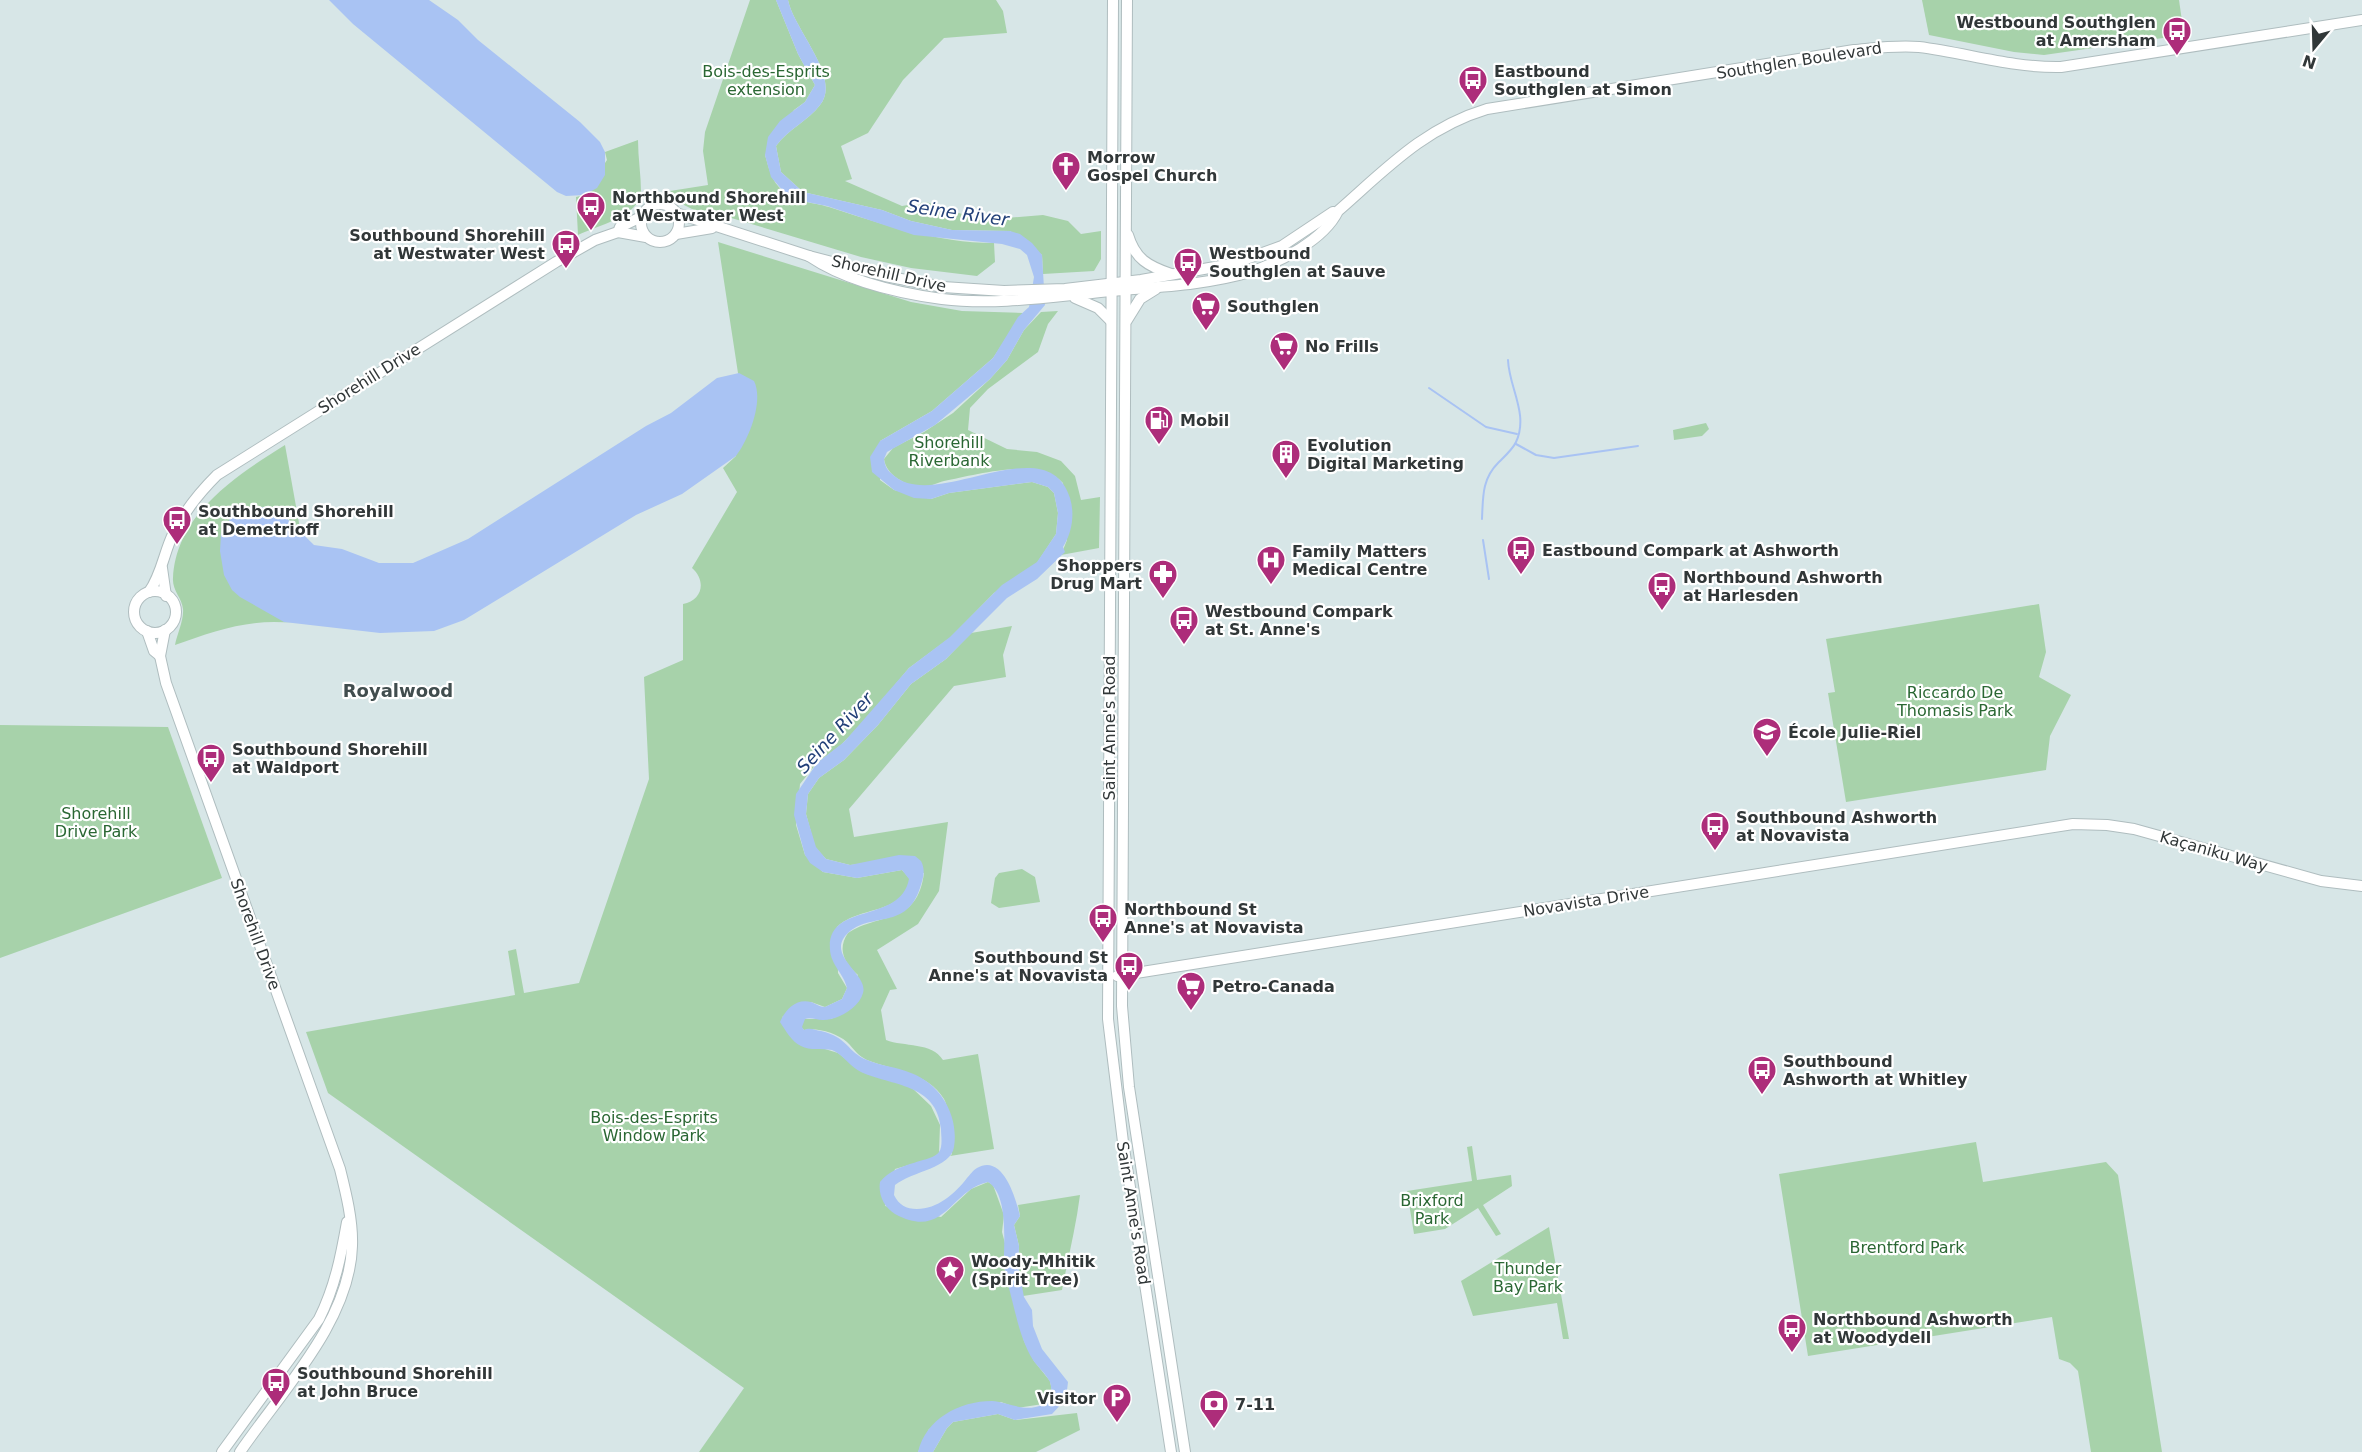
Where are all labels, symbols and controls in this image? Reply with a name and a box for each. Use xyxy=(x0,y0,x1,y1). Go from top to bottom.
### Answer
place label: Westbound Southglen at Amersham xyxy=(1957,13,2156,50)
bus stop icon: Westbound Southglen at Amersham xyxy=(2161,15,2193,57)
north arrow xyxy=(2284,18,2344,78)
street label: Southglen Boulevard xyxy=(1715,38,1883,83)
text: N xyxy=(2300,51,2319,73)
park label: Bois-des-Esprits extension xyxy=(702,62,830,99)
place label: Eastbound Southglen at Simon xyxy=(1494,62,1672,99)
bus stop icon: Eastbound Southglen at Simon xyxy=(1457,64,1489,106)
place label: Morrow Gospel Church xyxy=(1087,148,1217,185)
church icon: Morrow Gospel Church xyxy=(1050,150,1082,192)
place label: Northbound Shorehill at Westwater West xyxy=(612,188,806,225)
bus stop icon: Northbound Shorehill at Westwater West xyxy=(575,190,607,232)
water label: Seine River xyxy=(906,195,1012,230)
place label: Southbound Shorehill at Westwater West xyxy=(349,226,545,263)
bus stop icon: Southbound Shorehill at Westwater West xyxy=(550,228,582,270)
place label: Westbound Southglen at Sauve xyxy=(1209,244,1386,281)
bus stop icon: Westbound Southglen at Sauve xyxy=(1172,246,1204,288)
street label: Shorehill Drive xyxy=(830,251,948,296)
supermarket icon: Southglen xyxy=(1190,290,1222,332)
place label: Southglen xyxy=(1227,297,1319,316)
supermarket icon: No Frills xyxy=(1268,330,1300,372)
place label: No Frills xyxy=(1305,337,1379,356)
street label: Shorehill Drive xyxy=(314,339,424,418)
fuel station icon: Mobil xyxy=(1143,404,1175,446)
place label: Mobil xyxy=(1180,411,1229,430)
park label: Shorehill Riverbank xyxy=(909,433,990,470)
place label: Evolution Digital Marketing xyxy=(1307,436,1464,473)
building icon: Evolution Digital Marketing xyxy=(1270,438,1302,480)
place label: Southbound Shorehill at Demetrioff xyxy=(198,502,394,539)
bus stop icon: Southbound Shorehill at Demetrioff xyxy=(161,504,193,546)
bus stop icon: Eastbound Compark at Ashworth xyxy=(1505,534,1537,576)
place label: Eastbound Compark at Ashworth xyxy=(1542,541,1839,560)
place label: Family Matters Medical Centre xyxy=(1292,542,1428,579)
hospital icon: Family Matters Medical Centre xyxy=(1255,544,1287,586)
place label: Shoppers Drug Mart xyxy=(1050,556,1142,593)
pharmacy icon: Shoppers Drug Mart xyxy=(1147,558,1179,600)
place label: Northbound Ashworth at Harlesden xyxy=(1683,568,1883,605)
bus stop icon: Northbound Ashworth at Harlesden xyxy=(1646,570,1678,612)
place label: Westbound Compark at St. Anne's xyxy=(1205,602,1393,639)
bus stop icon: Westbound Compark at St. Anne's xyxy=(1168,604,1200,646)
street label: Saint Anne's Road xyxy=(1100,656,1119,800)
district label: Royalwood xyxy=(343,680,453,701)
park label: Riccardo De Thomasis Park xyxy=(1896,683,2014,720)
water label: Seine River xyxy=(792,687,878,777)
school or university icon: École Julie-Riel xyxy=(1751,716,1783,758)
place label: École Julie-Riel xyxy=(1788,723,1921,742)
place label: Southbound Shorehill at Waldport xyxy=(232,740,428,777)
bus stop icon: Southbound Shorehill at Waldport xyxy=(195,742,227,784)
park label: Shorehill Drive Park xyxy=(55,804,138,841)
place label: Southbound Ashworth at Novavista xyxy=(1736,808,1937,845)
bus stop icon: Southbound Ashworth at Novavista xyxy=(1699,810,1731,852)
street label: Kaçaniku Way xyxy=(2158,827,2270,876)
street label: Shorehill Drive xyxy=(227,876,285,993)
street label: Novavista Drive xyxy=(1522,882,1650,921)
place label: Northbound St Anne's at Novavista xyxy=(1124,900,1304,937)
bus stop icon: Northbound St Anne's at Novavista xyxy=(1087,902,1119,944)
place label: Southbound St Anne's at Novavista xyxy=(928,948,1108,985)
bus stop icon: Southbound St Anne's at Novavista xyxy=(1113,950,1145,992)
supermarket icon: Petro-Canada xyxy=(1175,970,1207,1012)
place label: Petro-Canada xyxy=(1212,977,1335,996)
place label: Southbound Ashworth at Whitley xyxy=(1783,1052,1968,1089)
bus stop icon: Southbound Ashworth at Whitley xyxy=(1746,1054,1778,1096)
park label: Bois-des-Esprits Window Park xyxy=(590,1108,718,1145)
street label: Saint Anne's Road xyxy=(1113,1140,1154,1286)
park label: Brixford Park xyxy=(1400,1191,1464,1228)
park label: Brentford Park xyxy=(1850,1238,1965,1257)
place label: Woody-Mhitik (Spirit Tree) xyxy=(971,1252,1096,1289)
place icon: Woody-Mhitik (Spirit Tree) xyxy=(934,1254,966,1296)
park label: Thunder Bay Park xyxy=(1493,1259,1564,1296)
place label: Northbound Ashworth at Woodydell xyxy=(1813,1310,2013,1347)
bus stop icon: Northbound Ashworth at Woodydell xyxy=(1776,1312,1808,1354)
place label: Southbound Shorehill at John Bruce xyxy=(297,1364,493,1401)
bus stop icon: Southbound Shorehill at John Bruce xyxy=(260,1366,292,1408)
parking icon: Visitor xyxy=(1101,1382,1133,1424)
bank icon: 7-11 xyxy=(1198,1388,1230,1430)
place label: Visitor xyxy=(1037,1389,1096,1408)
place label: 7-11 xyxy=(1235,1395,1275,1414)

